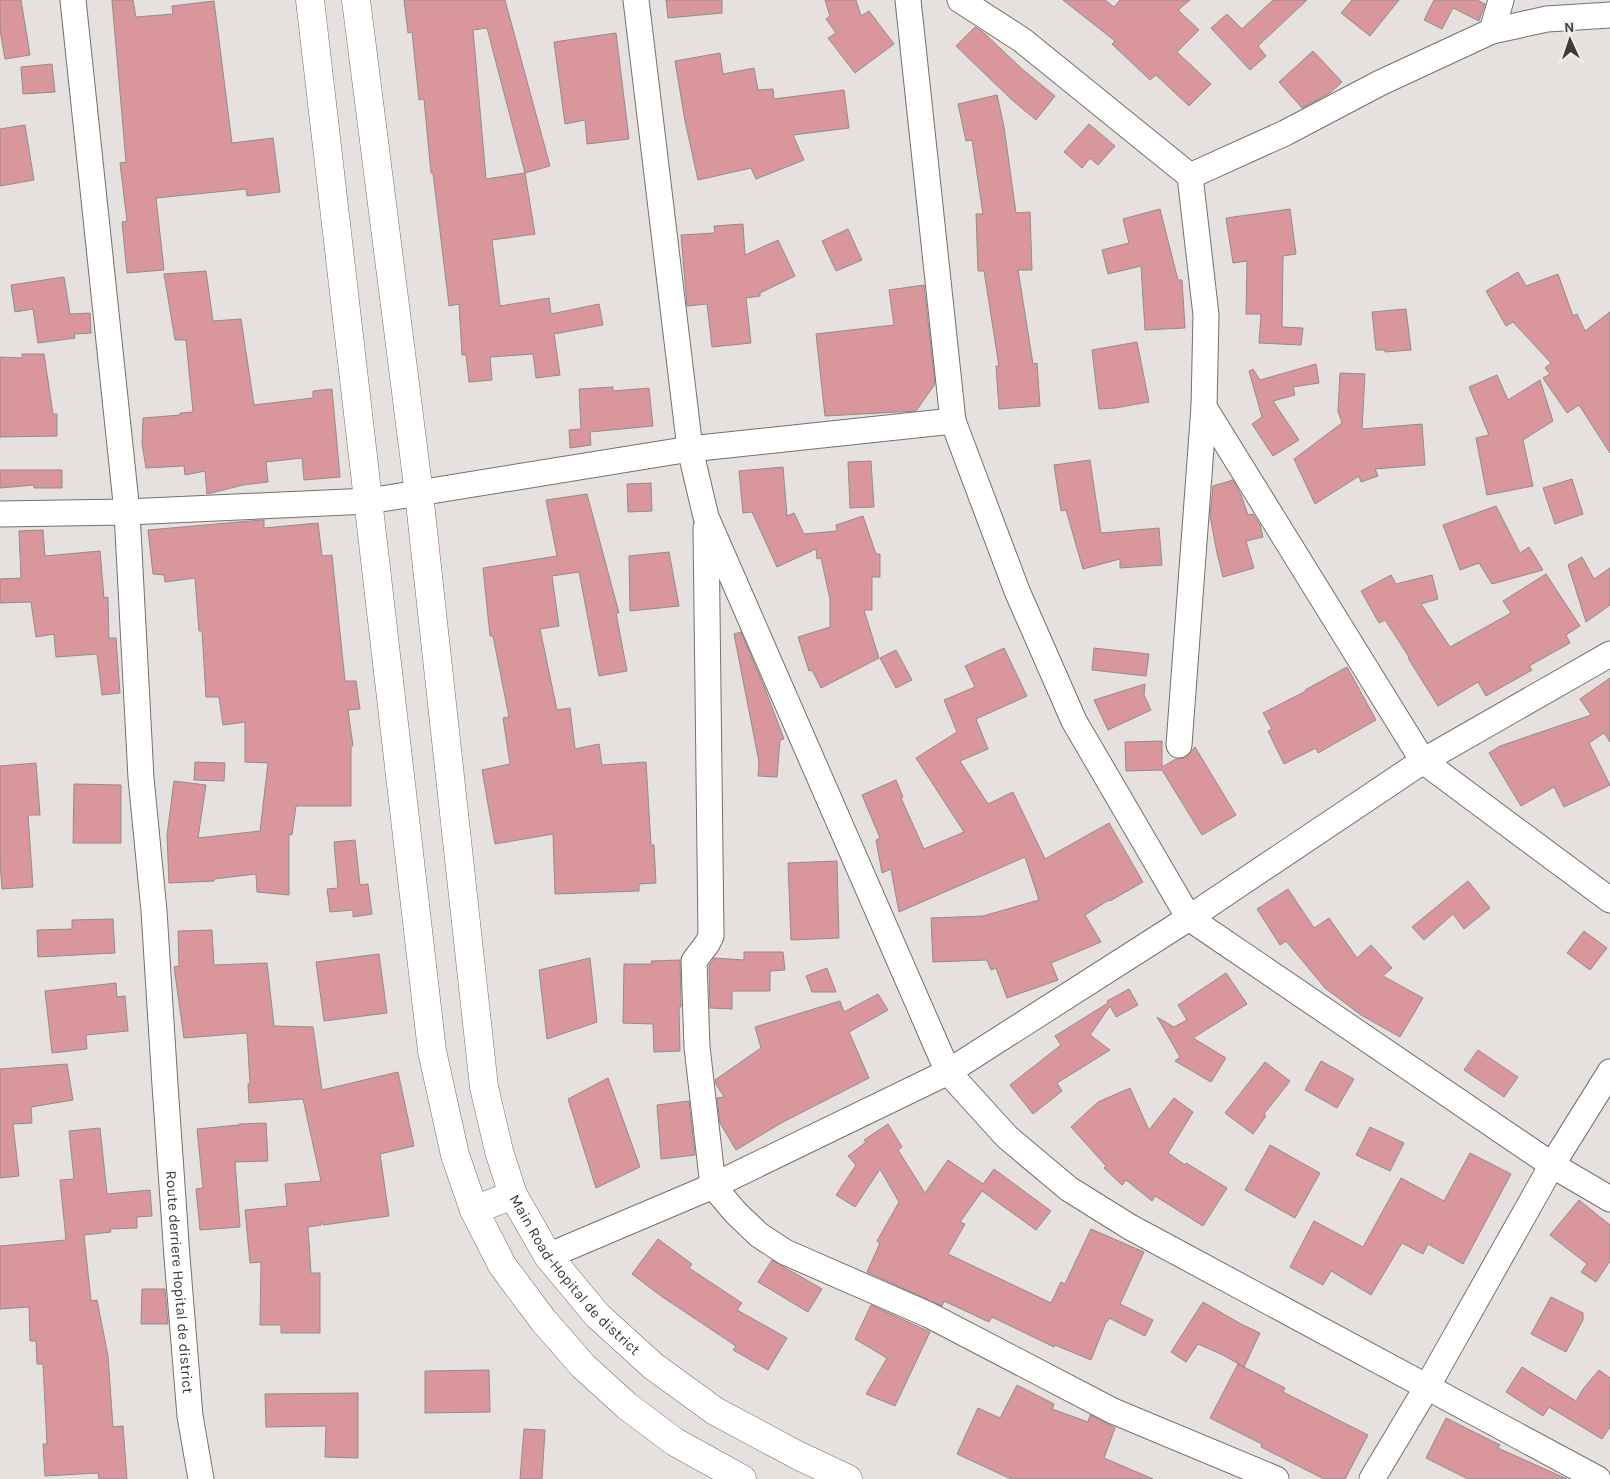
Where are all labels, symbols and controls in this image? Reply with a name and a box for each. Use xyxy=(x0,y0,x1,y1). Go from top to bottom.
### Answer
north arrow xyxy=(1545,15,1595,65)
text: N xyxy=(1564,19,1575,36)
street label: Route derriere Hopital de district xyxy=(162,1170,197,1395)
street label: Main Road-Hopital de district xyxy=(506,1191,644,1359)

